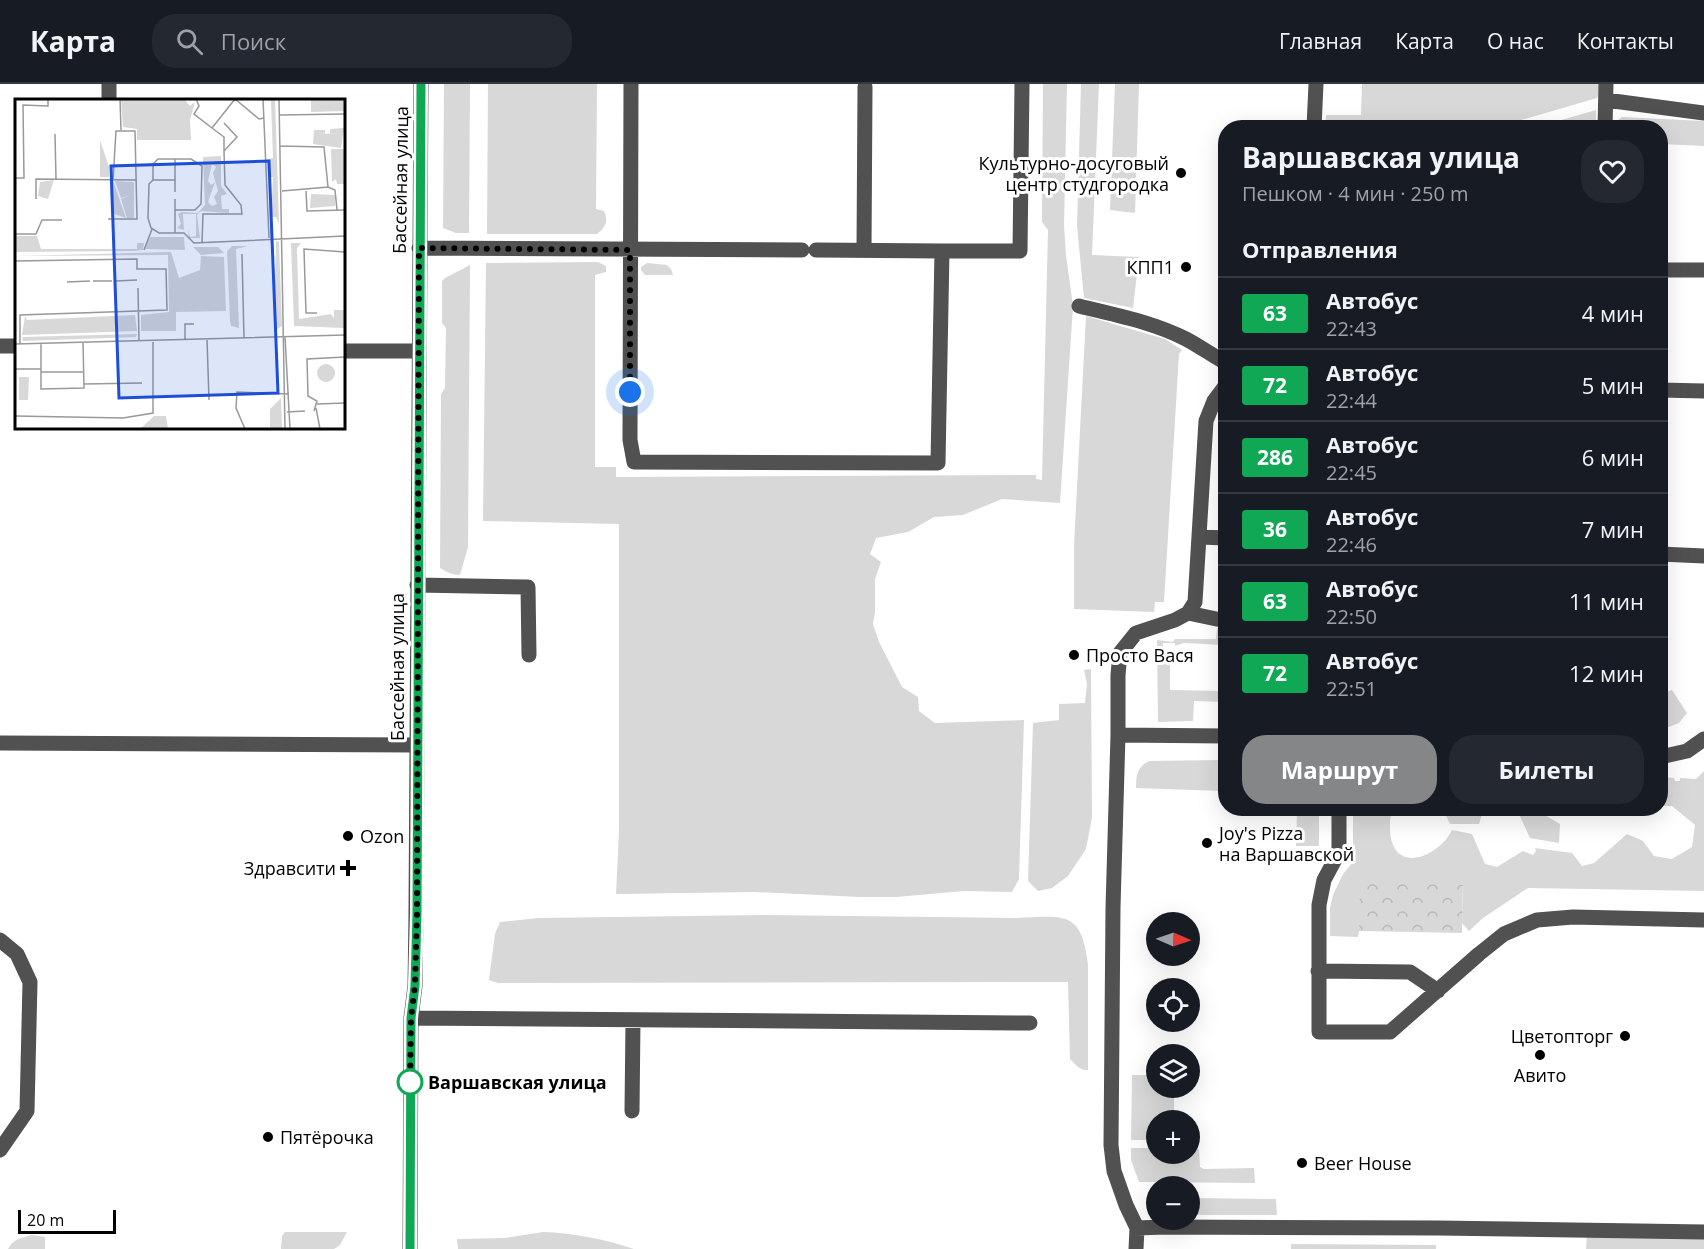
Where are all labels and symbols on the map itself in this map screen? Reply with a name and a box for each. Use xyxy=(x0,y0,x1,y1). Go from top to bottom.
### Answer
inset map xyxy=(15,99,345,429)
street label: Бассейная улица xyxy=(387,106,413,254)
place label: Культурно-досуговый центр студгородка xyxy=(979,151,1169,196)
marker: Культурно-досуговый центр студгородка xyxy=(1174,166,1188,180)
place label: КПП1 xyxy=(1127,255,1174,279)
marker: КПП1 xyxy=(1179,260,1193,274)
your location xyxy=(615,377,645,407)
street label: Бассейная улица xyxy=(385,593,409,741)
place label: Просто Вася xyxy=(1086,643,1194,667)
marker: Просто Вася xyxy=(1067,648,1081,662)
place label: Joy's Pizza на Варшавской xyxy=(1217,821,1354,866)
place label: Ozon xyxy=(360,824,404,848)
marker: Ozon xyxy=(341,829,355,843)
marker: Joy's Pizza на Варшавской xyxy=(1200,836,1214,850)
place label: Здравсити xyxy=(244,856,336,880)
marker: Здравсити xyxy=(341,861,355,875)
north arrow xyxy=(1146,912,1200,966)
place label: Цветопторг xyxy=(1511,1024,1613,1048)
marker: Цветопторг xyxy=(1618,1029,1632,1043)
marker: Авито xyxy=(1533,1048,1547,1062)
place label: Авито xyxy=(1514,1063,1566,1087)
marker: Варшавская улица xyxy=(397,1069,423,1095)
place label: Варшавская улица xyxy=(428,1070,607,1094)
place label: Пятёрочка xyxy=(280,1125,374,1149)
marker: Пятёрочка xyxy=(261,1130,275,1144)
place label: Beer House xyxy=(1314,1151,1412,1175)
marker: Beer House xyxy=(1295,1156,1309,1170)
scale bar xyxy=(18,1207,116,1234)

